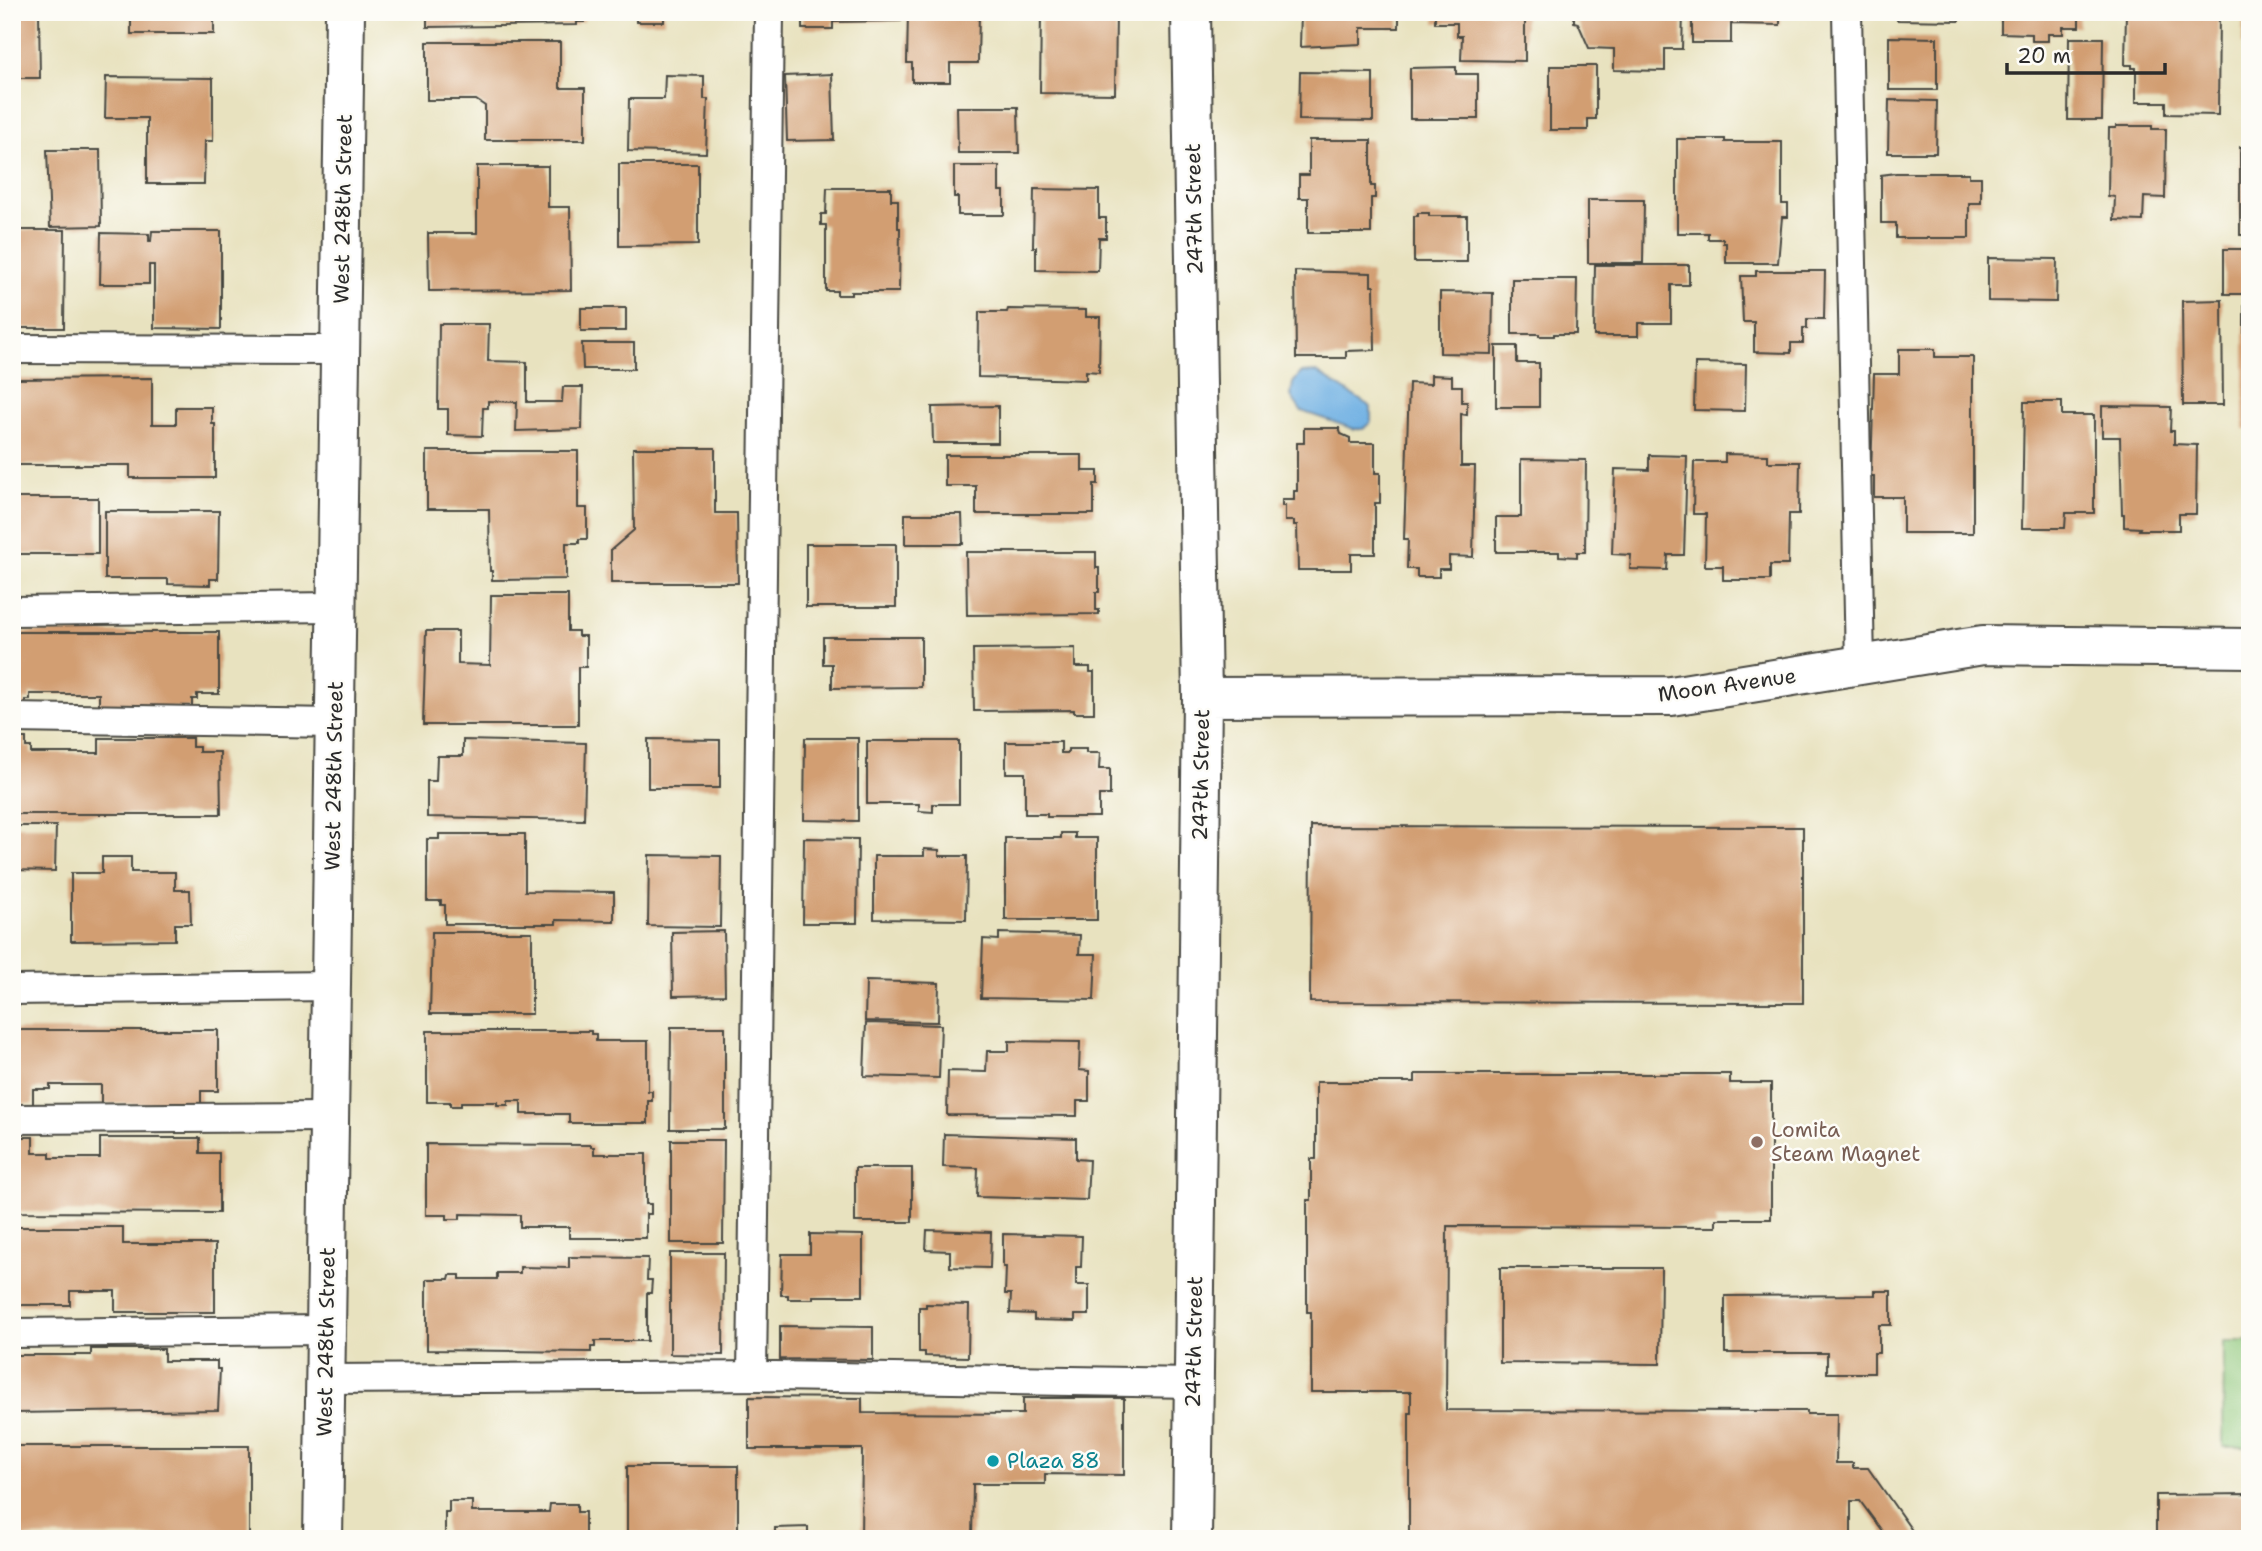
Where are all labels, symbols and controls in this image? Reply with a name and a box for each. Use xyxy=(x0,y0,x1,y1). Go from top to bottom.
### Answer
scale bar xyxy=(2007,32,2164,76)
text: 20 m xyxy=(2017,42,2071,70)
street label: West 248th Street xyxy=(327,114,359,304)
street label: 247th Street xyxy=(1179,143,1209,275)
street label: Moon Avenue xyxy=(1656,661,1798,709)
street label: West 248th Street xyxy=(318,681,350,871)
street label: 247th Street xyxy=(1186,709,1216,841)
place label: Lomita Steam Magnet xyxy=(1771,1116,1921,1168)
marker: Lomita Steam Magnet xyxy=(1749,1134,1765,1150)
street label: West 248th Street xyxy=(310,1247,342,1437)
street label: 247th Street xyxy=(1179,1276,1209,1408)
place label: Plaza 88 xyxy=(1007,1447,1100,1475)
marker: Plaza 88 xyxy=(985,1453,1001,1469)

